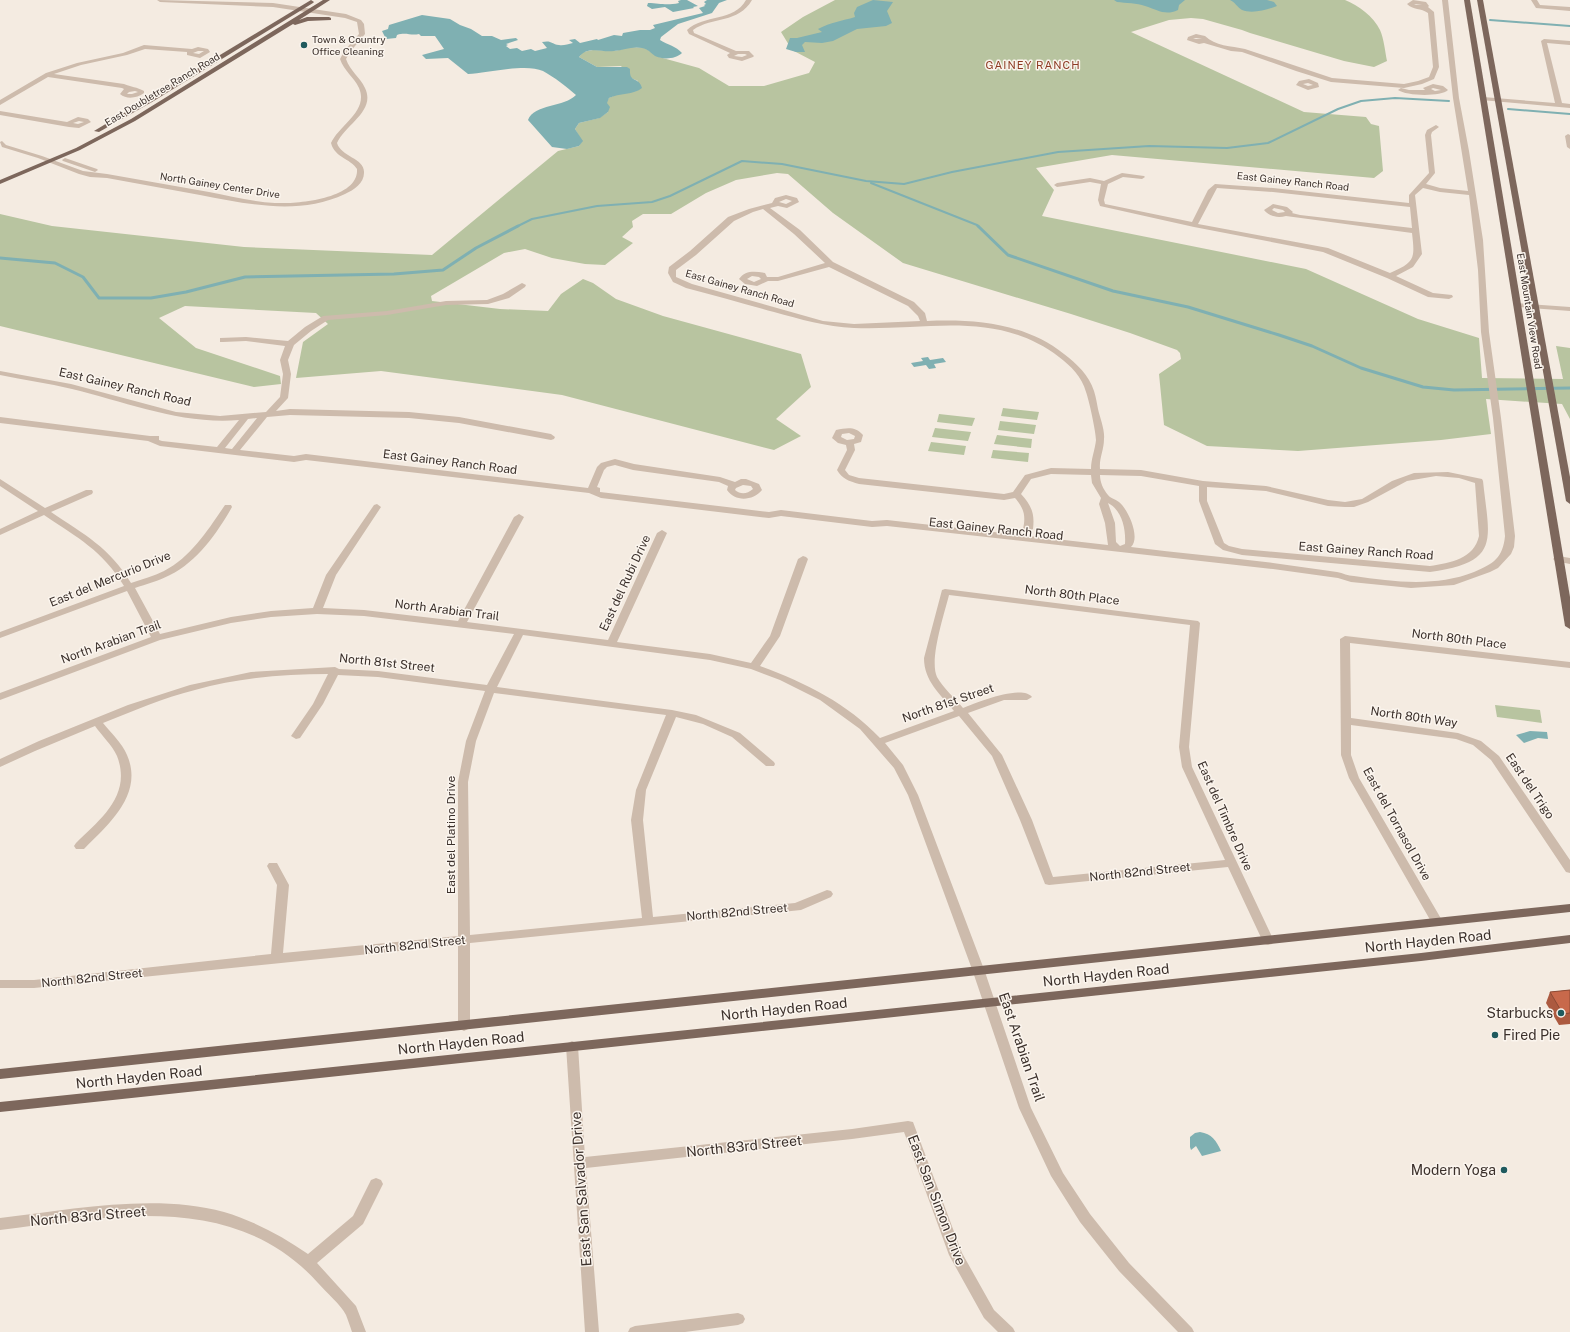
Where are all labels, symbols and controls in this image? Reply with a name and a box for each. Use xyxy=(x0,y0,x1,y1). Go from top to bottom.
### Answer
place label: Town & Country Office Cleaning xyxy=(312,33,386,57)
marker: Town & Country Office Cleaning xyxy=(299,40,309,50)
street label: East Doubletree Ranch Road xyxy=(102,50,222,128)
district label: GAINEY RANCH xyxy=(985,59,1081,71)
street label: East Gainey Ranch Road xyxy=(1236,169,1350,193)
street label: North Gainey Center Drive xyxy=(159,170,281,200)
street label: East Mountain View Road xyxy=(1515,252,1545,370)
street label: East Gainey Ranch Road xyxy=(684,267,796,309)
street label: East Gainey Ranch Road xyxy=(58,365,192,409)
street label: East Gainey Ranch Road xyxy=(382,447,518,477)
street label: East Gainey Ranch Road xyxy=(928,515,1064,543)
street label: East del Rubi Drive xyxy=(597,532,654,633)
street label: East Gainey Ranch Road xyxy=(1298,539,1434,563)
street label: East del Mercurio Drive xyxy=(47,548,173,610)
street label: North 80th Place xyxy=(1024,582,1120,608)
street label: North Arabian Trail xyxy=(394,597,501,623)
street label: North Arabian Trail xyxy=(59,617,163,667)
street label: North 80th Place xyxy=(1411,626,1507,652)
street label: North 81st Street xyxy=(339,651,436,675)
street label: North 81st Street xyxy=(900,681,996,725)
street label: North 80th Way xyxy=(1370,704,1459,730)
street label: East del Trigo xyxy=(1503,750,1557,822)
street label: East del Timbre Drive xyxy=(1195,759,1256,873)
street label: East del Tornasol Drive xyxy=(1360,765,1434,883)
street label: East del Platino Drive xyxy=(444,776,458,894)
street label: North 82nd Street xyxy=(1089,860,1192,884)
street label: North 82nd Street xyxy=(686,901,789,923)
street label: North Hayden Road xyxy=(1364,926,1492,956)
street label: North 82nd Street xyxy=(364,933,467,957)
street label: North Hayden Road xyxy=(1042,960,1170,990)
street label: North 82nd Street xyxy=(41,966,144,990)
street label: East Arabian Trail xyxy=(996,990,1048,1104)
street label: North Hayden Road xyxy=(720,994,848,1024)
place label: Starbucks xyxy=(1487,1005,1553,1021)
marker: Starbucks xyxy=(1556,1008,1566,1018)
place label: Fired Pie xyxy=(1503,1027,1560,1043)
street label: North Hayden Road xyxy=(397,1028,525,1058)
marker: Fired Pie xyxy=(1490,1030,1500,1040)
street label: North Hayden Road xyxy=(75,1062,203,1092)
street label: East San Salvador Drive xyxy=(568,1111,594,1267)
street label: North 83rd Street xyxy=(685,1132,803,1160)
street label: East San Simon Drive xyxy=(905,1132,969,1268)
place label: Modern Yoga xyxy=(1411,1162,1496,1178)
marker: Modern Yoga xyxy=(1499,1165,1509,1175)
street label: North 83rd Street xyxy=(29,1203,147,1229)

